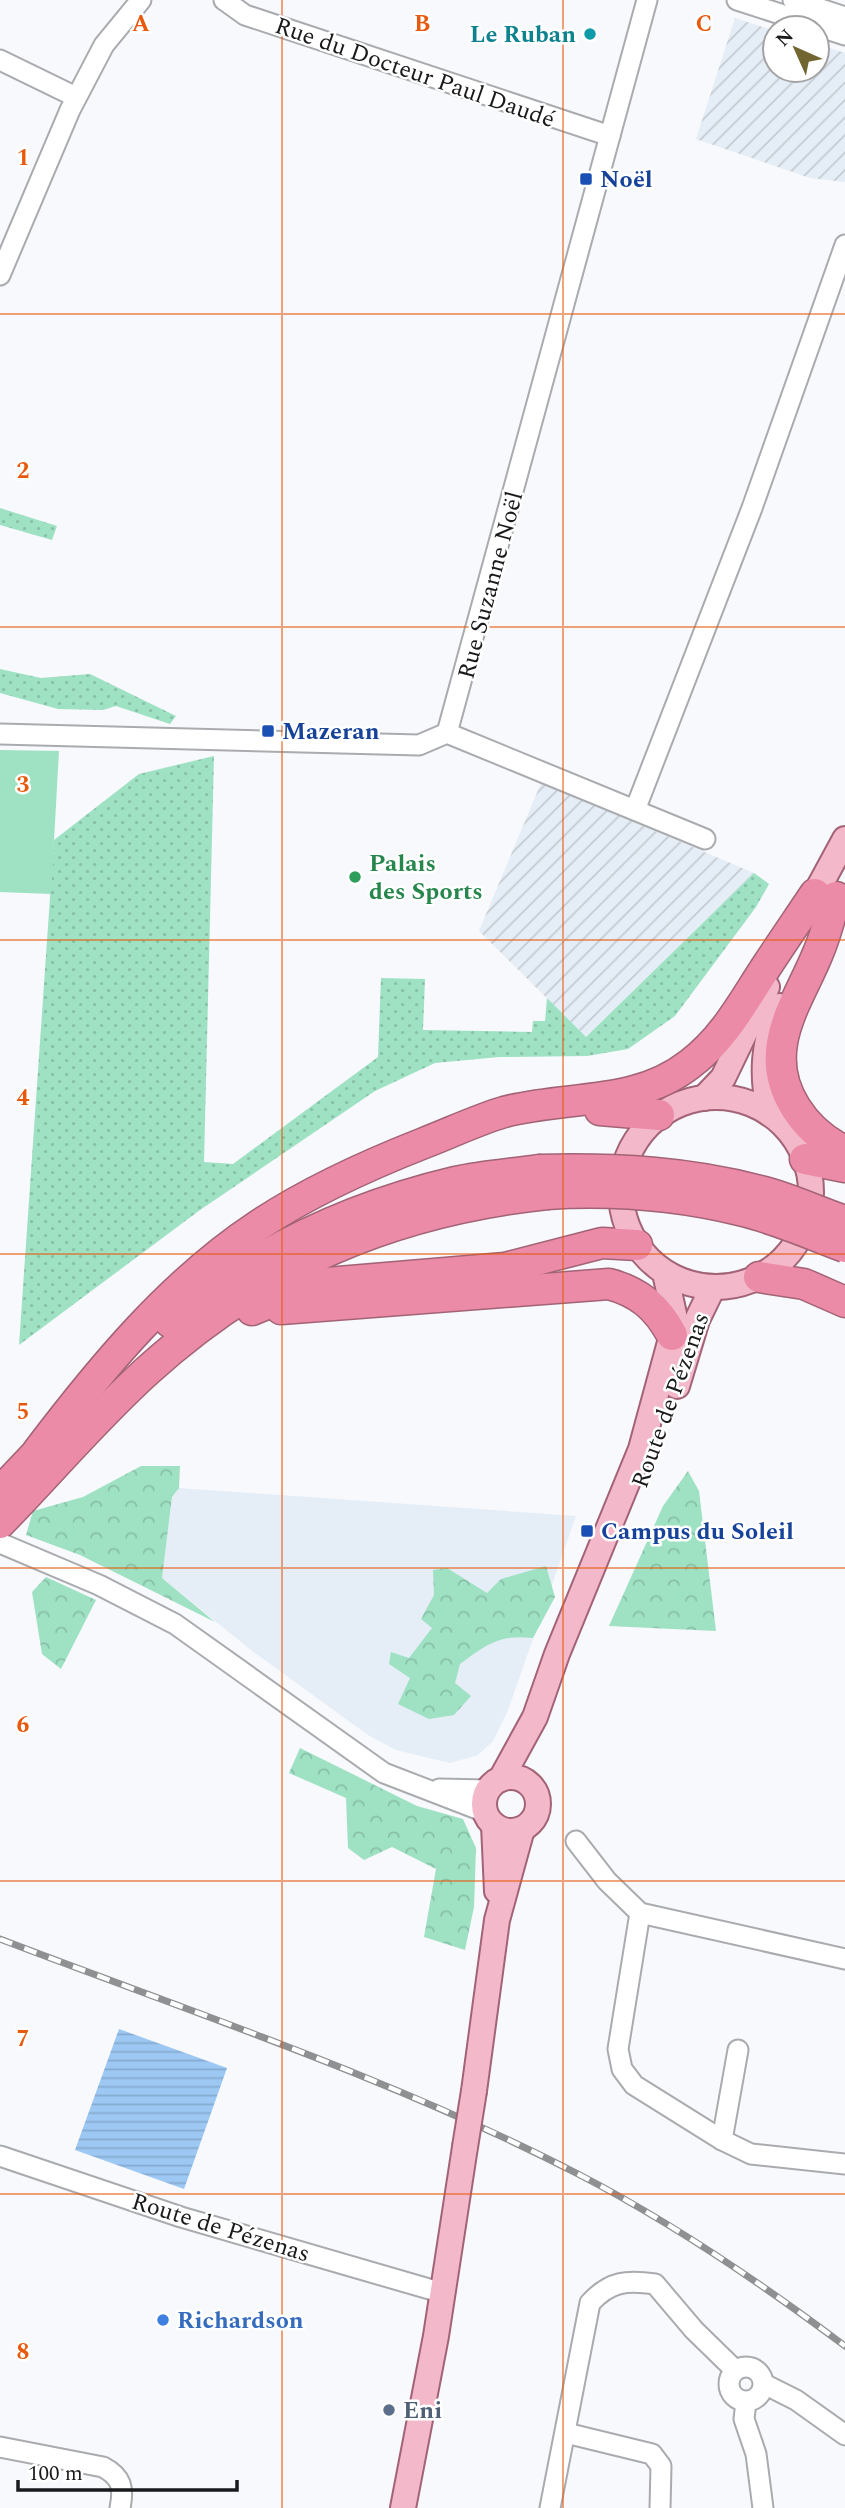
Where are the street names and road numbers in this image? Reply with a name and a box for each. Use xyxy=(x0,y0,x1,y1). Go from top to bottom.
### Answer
street label: Rue du Docteur Paul Daudé xyxy=(270,8,560,138)
street label: Rue Suzanne Noël xyxy=(449,487,533,683)
street label: Route de Pézenas xyxy=(622,1307,719,1493)
street label: Route de Pézenas xyxy=(127,2184,314,2272)

